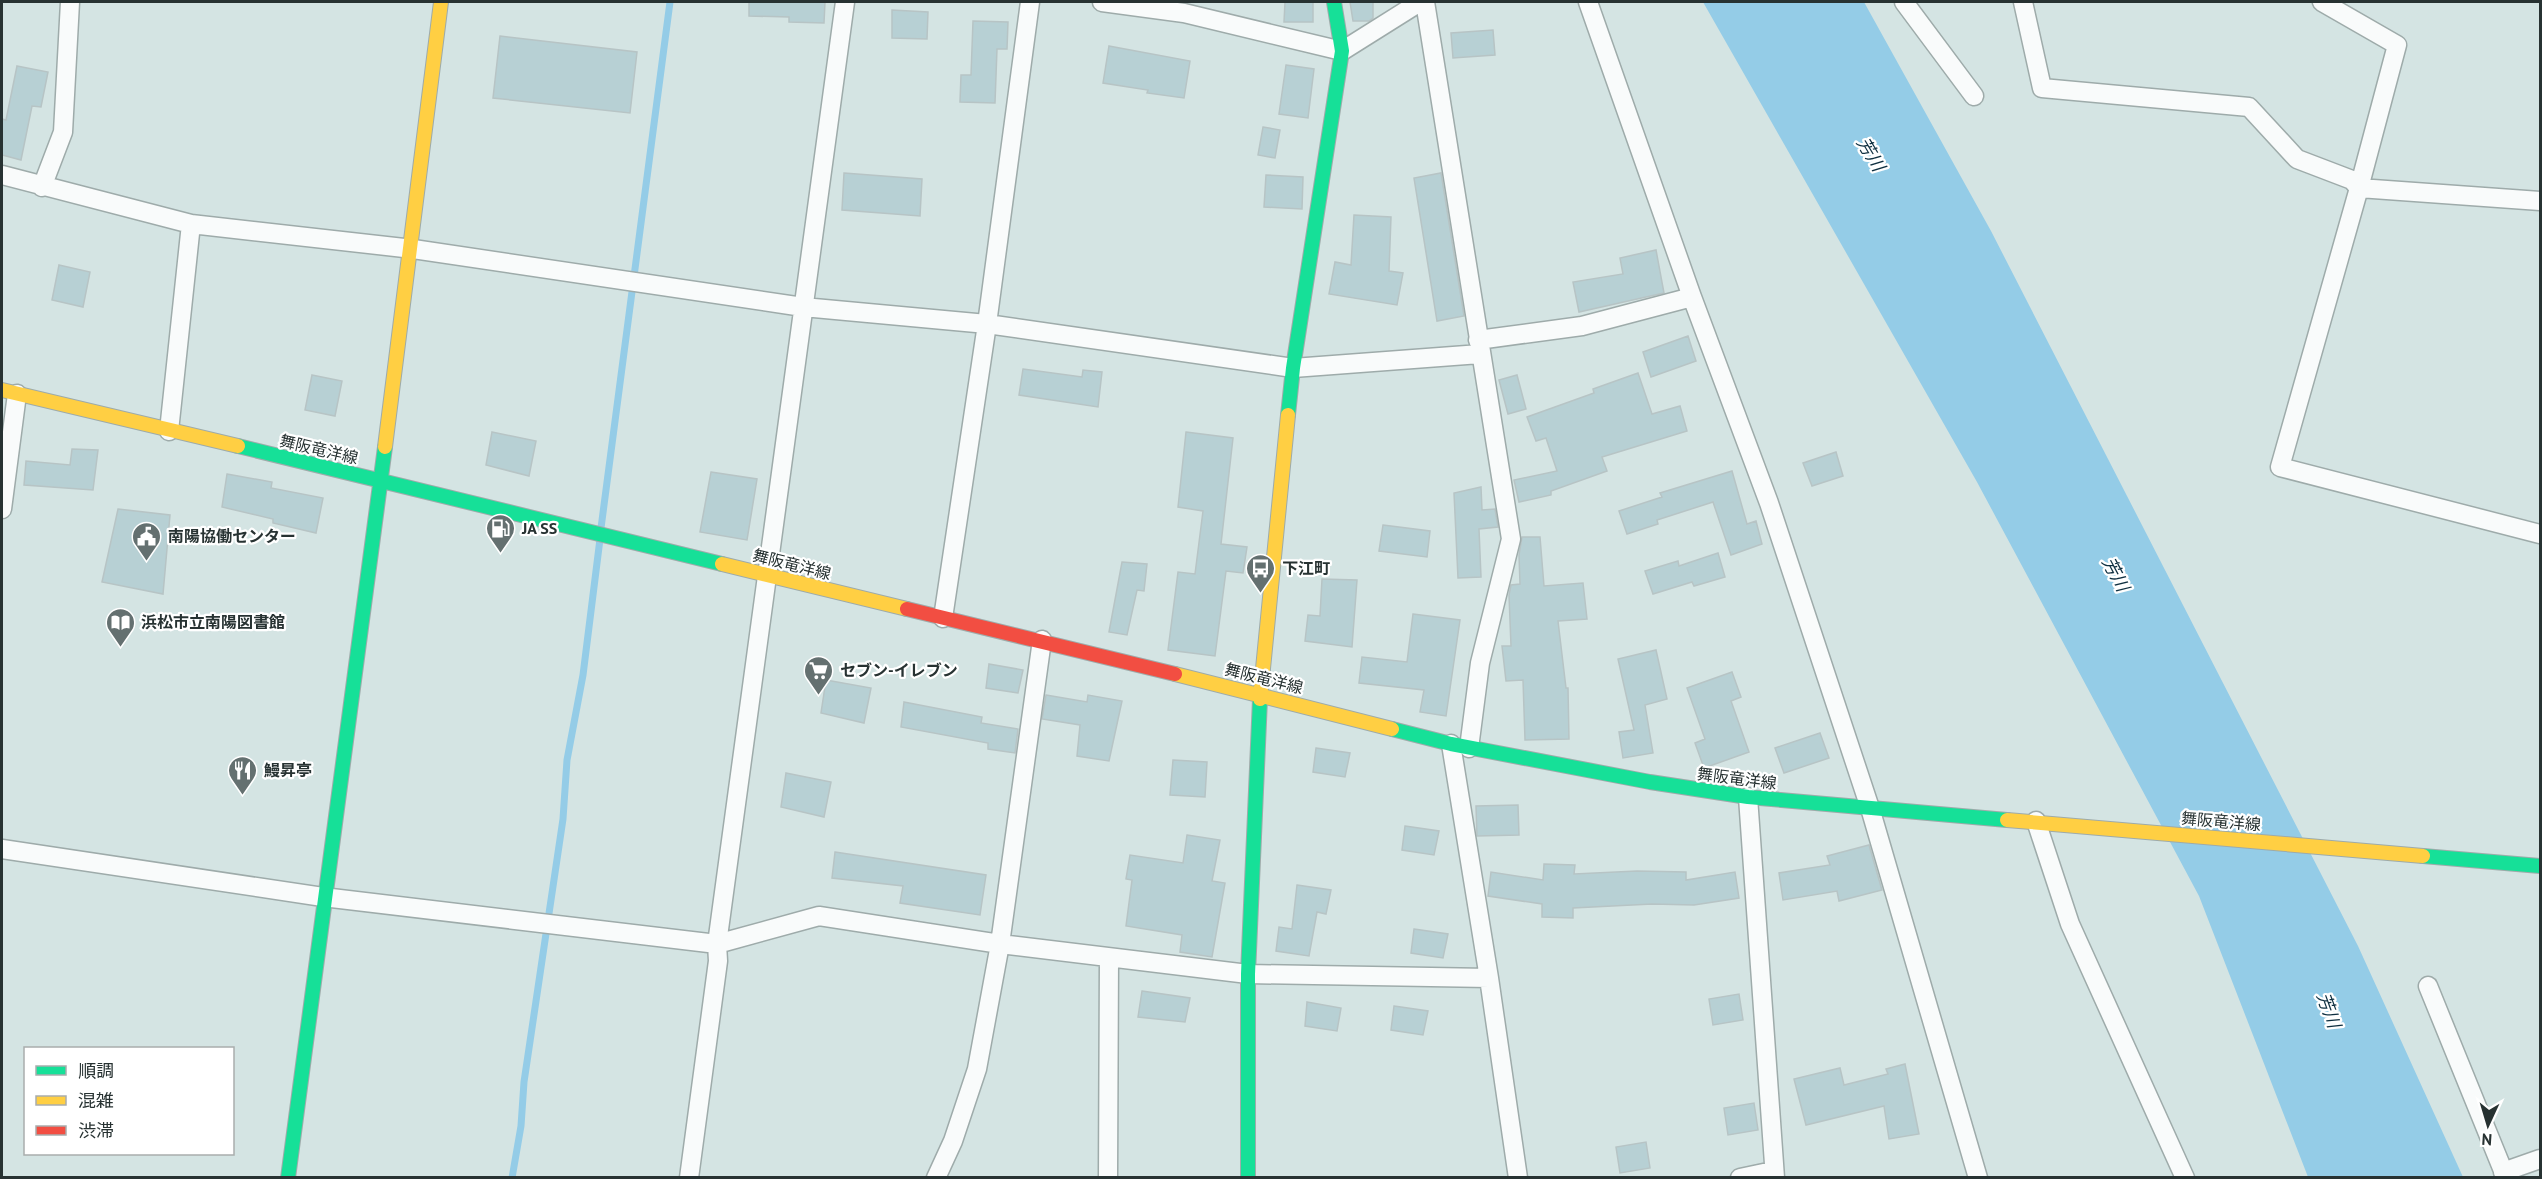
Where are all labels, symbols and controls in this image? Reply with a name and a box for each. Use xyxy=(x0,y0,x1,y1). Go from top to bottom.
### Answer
water label: 芳川 xyxy=(1852,133,1891,177)
street label: 舞阪竜洋線 xyxy=(278,430,360,468)
fuel station icon: JA SS xyxy=(485,512,517,554)
place label: JA SS xyxy=(521,518,557,538)
public building icon: 南陽協働センター xyxy=(131,520,163,562)
place label: 南陽協働センター xyxy=(168,526,296,546)
street label: 舞阪竜洋線 xyxy=(751,545,833,583)
bus stop icon: 下江町 xyxy=(1245,552,1277,594)
water label: 芳川 xyxy=(2097,553,2136,597)
place label: 下江町 xyxy=(1282,558,1330,578)
library icon: 浜松市立南陽図書館 xyxy=(104,606,136,648)
place label: 浜松市立南陽図書館 xyxy=(141,612,285,632)
supermarket icon: セブン-イレブン xyxy=(803,654,835,696)
street label: 舞阪竜洋線 xyxy=(1223,659,1305,697)
place label: セブン-イレブン xyxy=(840,660,958,680)
restaurant icon: 鰻昇亭 xyxy=(227,754,259,796)
place label: 鰻昇亭 xyxy=(264,760,312,780)
street label: 舞阪竜洋線 xyxy=(1696,763,1778,793)
street label: 舞阪竜洋線 xyxy=(2180,808,2262,834)
water label: 芳川 xyxy=(2312,989,2347,1033)
legend xyxy=(24,1047,234,1155)
text: 順調 xyxy=(78,1059,114,1082)
text: 混雑 xyxy=(78,1089,114,1112)
north arrow xyxy=(2458,1095,2518,1155)
text: 渋滞 xyxy=(78,1119,114,1142)
text: N xyxy=(2481,1130,2493,1150)

